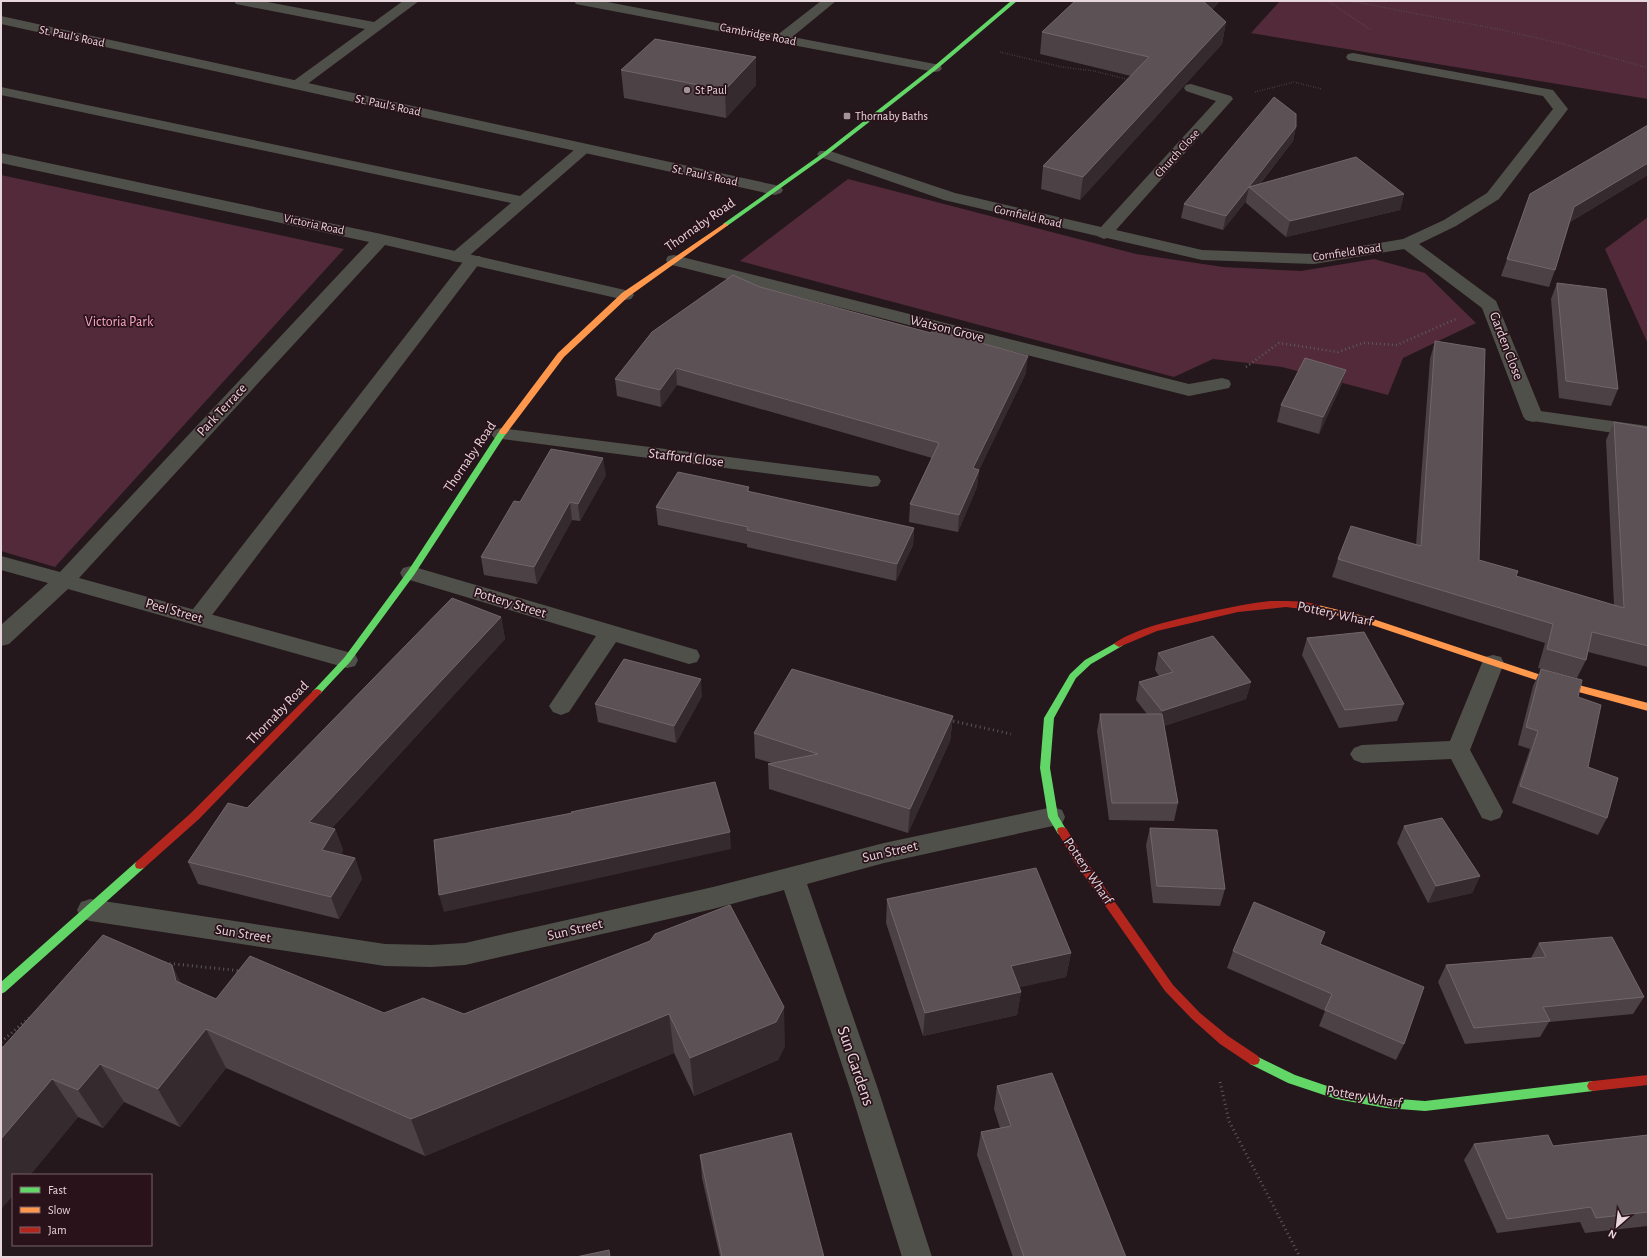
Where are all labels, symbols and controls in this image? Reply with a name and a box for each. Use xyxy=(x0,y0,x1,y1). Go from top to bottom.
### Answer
street label: Cambridge Road xyxy=(719,21,797,47)
street label: St. Paul's Road xyxy=(38,23,106,49)
place label: St Paul xyxy=(695,84,727,96)
marker: St Paul xyxy=(682,85,692,95)
street label: St. Paul's Road xyxy=(354,92,422,118)
place label: Thornaby Baths xyxy=(855,110,928,123)
marker: Thornaby Baths xyxy=(842,111,852,121)
street label: Church Close xyxy=(1152,127,1202,179)
street label: St. Paul's Road xyxy=(671,162,739,188)
street label: Thornaby Road xyxy=(662,196,738,254)
street label: Cornfield Road xyxy=(993,202,1063,230)
street label: Victoria Road xyxy=(282,212,346,236)
street label: Cornfield Road xyxy=(1312,241,1382,263)
street label: Garden Close xyxy=(1487,310,1525,382)
street label: Watson Grove xyxy=(909,313,985,345)
park label: Victoria Park xyxy=(85,315,154,329)
street label: Park Terrace xyxy=(194,381,250,439)
street label: Thornaby Road xyxy=(441,419,499,495)
street label: Stafford Close xyxy=(648,446,724,470)
street label: Pottery Street xyxy=(472,585,548,621)
street label: Peel Street xyxy=(144,596,204,626)
street label: Pottery Wharf xyxy=(1296,599,1375,629)
street label: Thornaby Road xyxy=(244,679,312,747)
street label: Pottery Wharf xyxy=(1061,835,1116,907)
street label: Sun Street xyxy=(861,839,919,865)
street label: Sun Street xyxy=(546,917,604,943)
street label: Sun Street xyxy=(214,923,272,945)
street label: Sun Gardens xyxy=(834,1024,878,1108)
street label: Pottery Wharf xyxy=(1325,1083,1404,1111)
legend xyxy=(12,1174,152,1246)
text: Fast xyxy=(48,1184,67,1196)
text: Slow xyxy=(48,1204,70,1216)
north arrow xyxy=(1597,1206,1637,1246)
text: Jam xyxy=(48,1224,67,1236)
text: N xyxy=(1607,1228,1619,1241)

